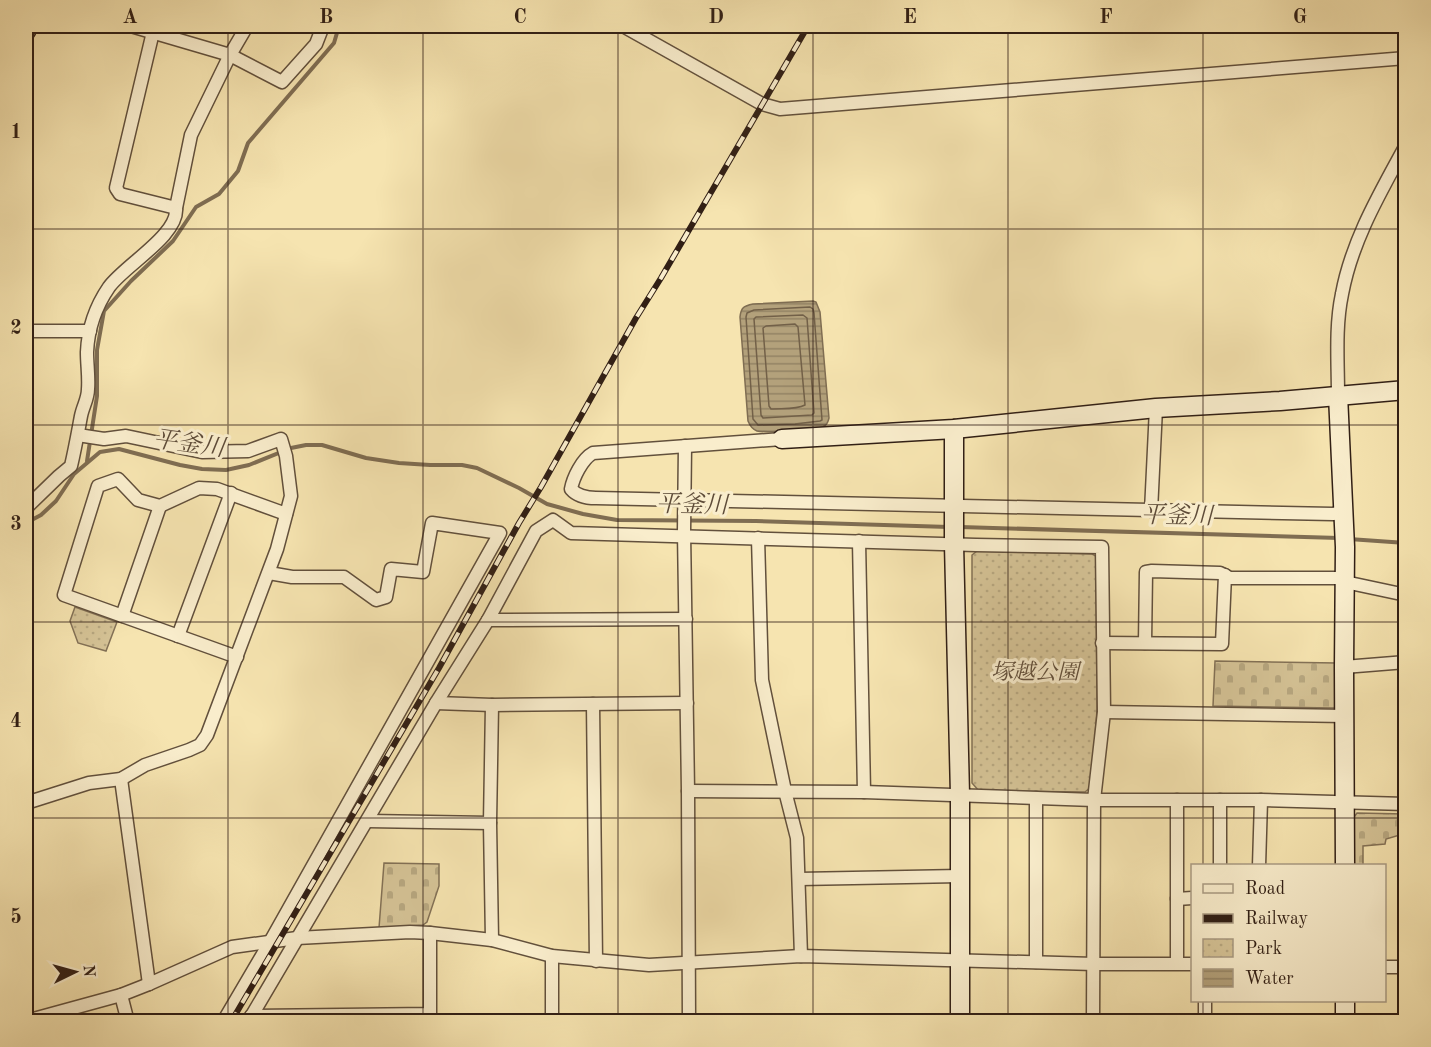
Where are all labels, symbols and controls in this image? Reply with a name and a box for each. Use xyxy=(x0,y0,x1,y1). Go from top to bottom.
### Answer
text: A xyxy=(122,8,138,28)
text: B xyxy=(319,8,333,28)
text: C xyxy=(513,8,527,28)
text: D xyxy=(708,8,724,28)
text: E xyxy=(903,8,917,28)
text: F xyxy=(1099,8,1113,28)
text: G xyxy=(1293,8,1307,28)
text: 1 xyxy=(10,123,22,143)
text: 2 xyxy=(10,319,22,339)
water label: 平釜川 xyxy=(151,425,229,462)
water label: 平釜川 xyxy=(656,490,731,519)
water label: 平釜川 xyxy=(1141,501,1216,530)
text: 3 xyxy=(10,515,22,535)
park label: 塚越公園 xyxy=(991,660,1082,684)
text: 4 xyxy=(10,712,22,732)
legend xyxy=(1191,864,1386,1002)
text: Road xyxy=(1245,880,1285,898)
text: 5 xyxy=(10,907,22,928)
text: Railway xyxy=(1245,910,1308,928)
text: Park xyxy=(1245,940,1282,958)
north arrow xyxy=(45,942,105,1002)
text: N xyxy=(79,964,97,978)
text: Water xyxy=(1245,970,1294,988)

